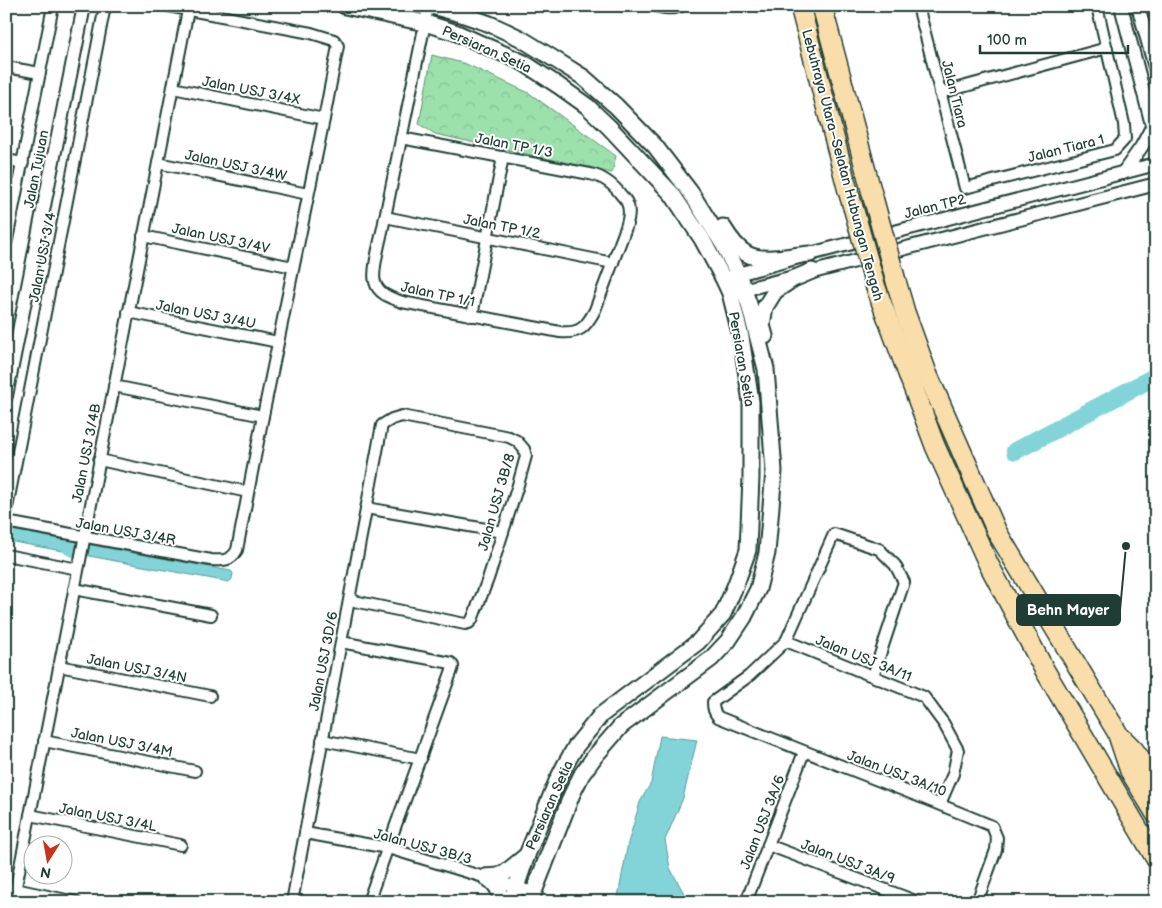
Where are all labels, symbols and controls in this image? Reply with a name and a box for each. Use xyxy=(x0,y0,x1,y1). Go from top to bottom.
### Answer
street label: Persiaran Setia xyxy=(439,22,534,77)
scale bar xyxy=(980,22,1127,54)
street label: Lebuhraya Utara–Selatan Hubungan Tengah xyxy=(798,28,887,303)
text: 100 m xyxy=(987,31,1027,50)
street label: Jalan Tiara xyxy=(938,59,971,130)
street label: Jalan USJ 3/4X xyxy=(201,73,301,108)
street label: Jalan Tujuan xyxy=(21,128,52,210)
street label: Jalan TP 1/3 xyxy=(474,130,554,161)
street label: Jalan Tiara 1 xyxy=(1026,131,1106,166)
street label: Jalan USJ 3/4W xyxy=(183,146,289,185)
street label: Jalan TP2 xyxy=(903,190,968,222)
street label: Jalan USJ 3/4 xyxy=(25,210,60,303)
street label: Jalan TP 1/2 xyxy=(462,211,543,242)
street label: Jalan USJ 3/4V xyxy=(170,220,272,257)
street label: Jalan TP 1/1 xyxy=(399,278,477,311)
street label: Jalan USJ 3/4U xyxy=(155,296,257,333)
street label: Persiaran Setia xyxy=(725,310,758,408)
street label: Jalan USJ 3/4B xyxy=(69,402,105,504)
street label: Jalan USJ 3B/8 xyxy=(474,452,518,553)
street label: Jalan USJ 3/4R xyxy=(75,514,177,549)
callout: Behn Mayer xyxy=(1017,595,1120,625)
text: Behn Mayer xyxy=(1027,601,1110,620)
street label: Jalan USJ 3D/6 xyxy=(305,609,342,712)
street label: Jalan USJ 3A/11 xyxy=(813,631,914,685)
street label: Jalan USJ 3/4N xyxy=(85,650,188,687)
street label: Jalan USJ 3/4M xyxy=(70,724,174,761)
street label: Jalan USJ 3A/10 xyxy=(845,747,949,800)
street label: Persiaran Setia xyxy=(522,758,577,853)
street label: Jalan USJ 3A/6 xyxy=(737,772,788,872)
street label: Jalan USJ 3/4L xyxy=(58,800,158,835)
street label: Jalan USJ 3B/3 xyxy=(372,825,474,868)
north arrow xyxy=(22,836,72,886)
street label: Jalan USJ 3A/9 xyxy=(798,836,897,887)
text: N xyxy=(39,863,52,882)

